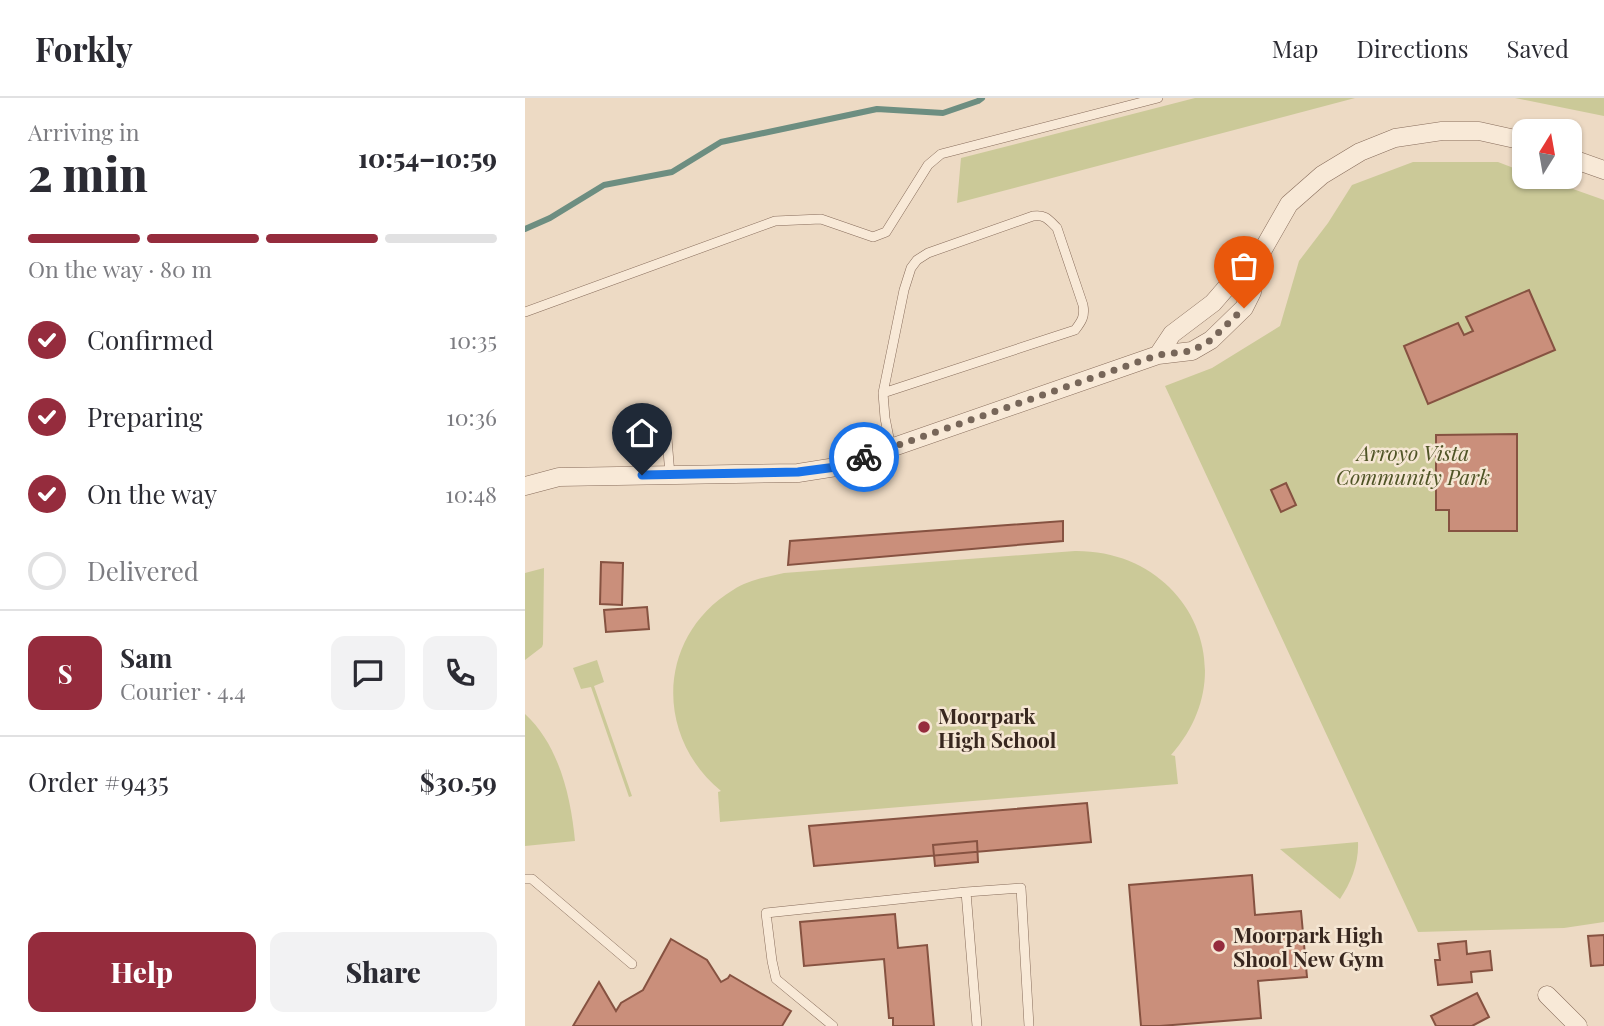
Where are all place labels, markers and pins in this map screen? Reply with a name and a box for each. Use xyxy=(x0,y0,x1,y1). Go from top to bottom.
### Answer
pin xyxy=(1214,236,1274,308)
pin xyxy=(612,403,672,475)
place label: Moorpark High School xyxy=(938,701,1057,753)
marker: Moorpark High School xyxy=(916,719,932,735)
place label: Moorpark High Shool New Gym xyxy=(1233,920,1384,972)
marker: Moorpark High Shool New Gym xyxy=(1211,938,1227,954)

